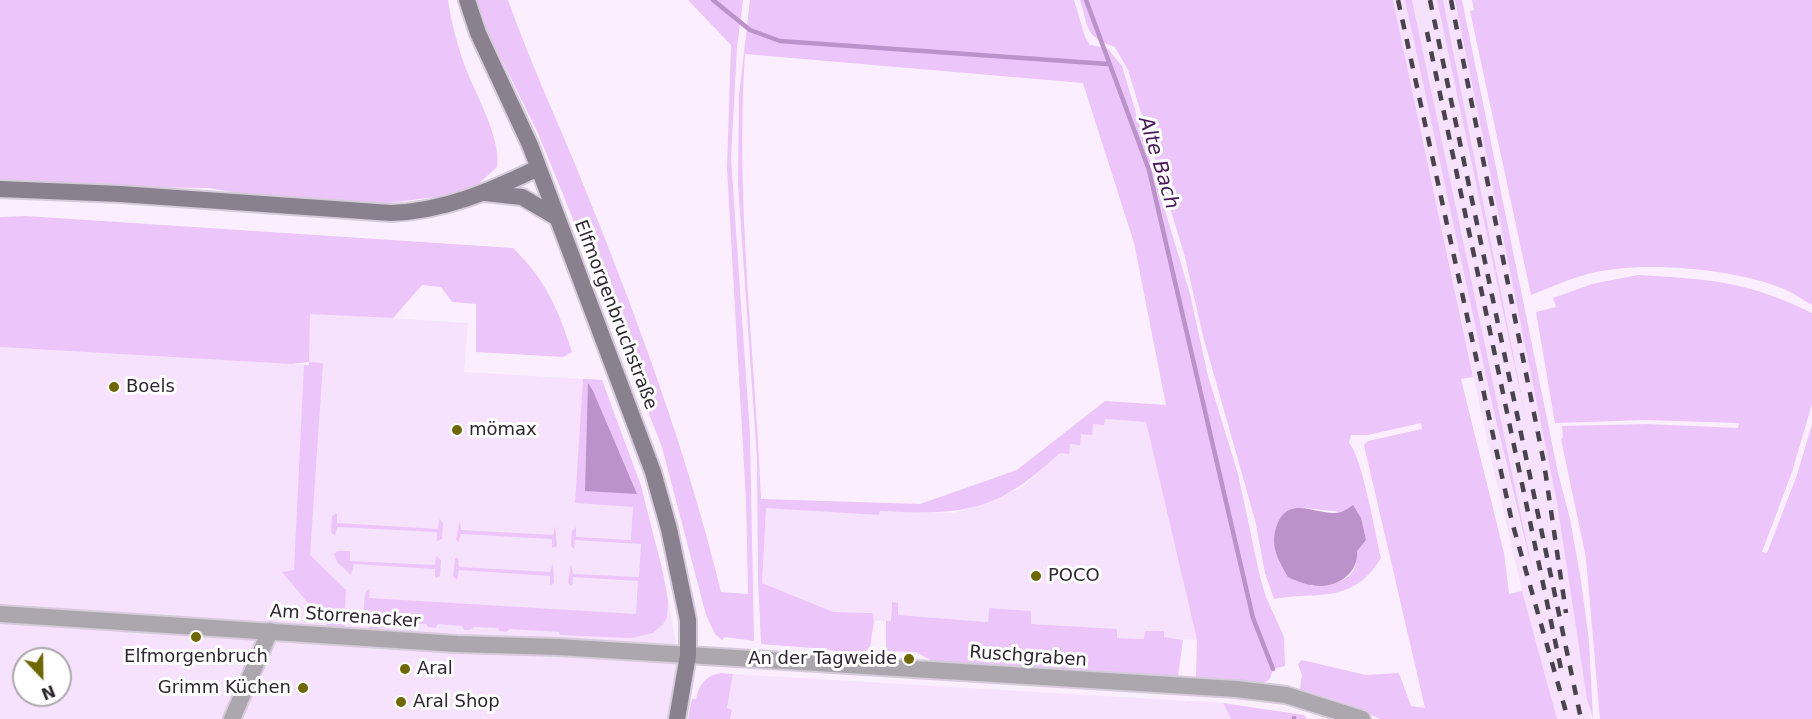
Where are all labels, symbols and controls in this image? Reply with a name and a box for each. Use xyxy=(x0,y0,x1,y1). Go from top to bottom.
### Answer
water label: Alte Bach xyxy=(1133,114,1183,212)
street label: Elfmorgenbruchstraße xyxy=(569,217,661,413)
place label: Boels xyxy=(126,376,175,398)
marker: Boels xyxy=(107,380,121,394)
place label: mömax xyxy=(469,419,537,441)
marker: mömax xyxy=(450,423,464,437)
place label: POCO xyxy=(1048,565,1100,587)
marker: POCO xyxy=(1029,569,1043,583)
street label: Am Storrenacker xyxy=(269,601,421,633)
marker: Elfmorgenbruch xyxy=(189,630,203,644)
street label: Ruschgraben xyxy=(969,642,1087,672)
place label: Elfmorgenbruch xyxy=(124,646,268,668)
north arrow xyxy=(12,647,72,707)
place label: An der Tagweide xyxy=(748,648,897,670)
marker: An der Tagweide xyxy=(902,652,916,666)
place label: Aral xyxy=(417,658,453,680)
marker: Aral xyxy=(398,662,412,676)
place label: Grimm Küchen xyxy=(158,677,291,699)
text: N xyxy=(38,681,58,704)
marker: Grimm Küchen xyxy=(296,681,310,695)
place label: Aral Shop xyxy=(413,691,500,713)
marker: Aral Shop xyxy=(394,695,408,709)

